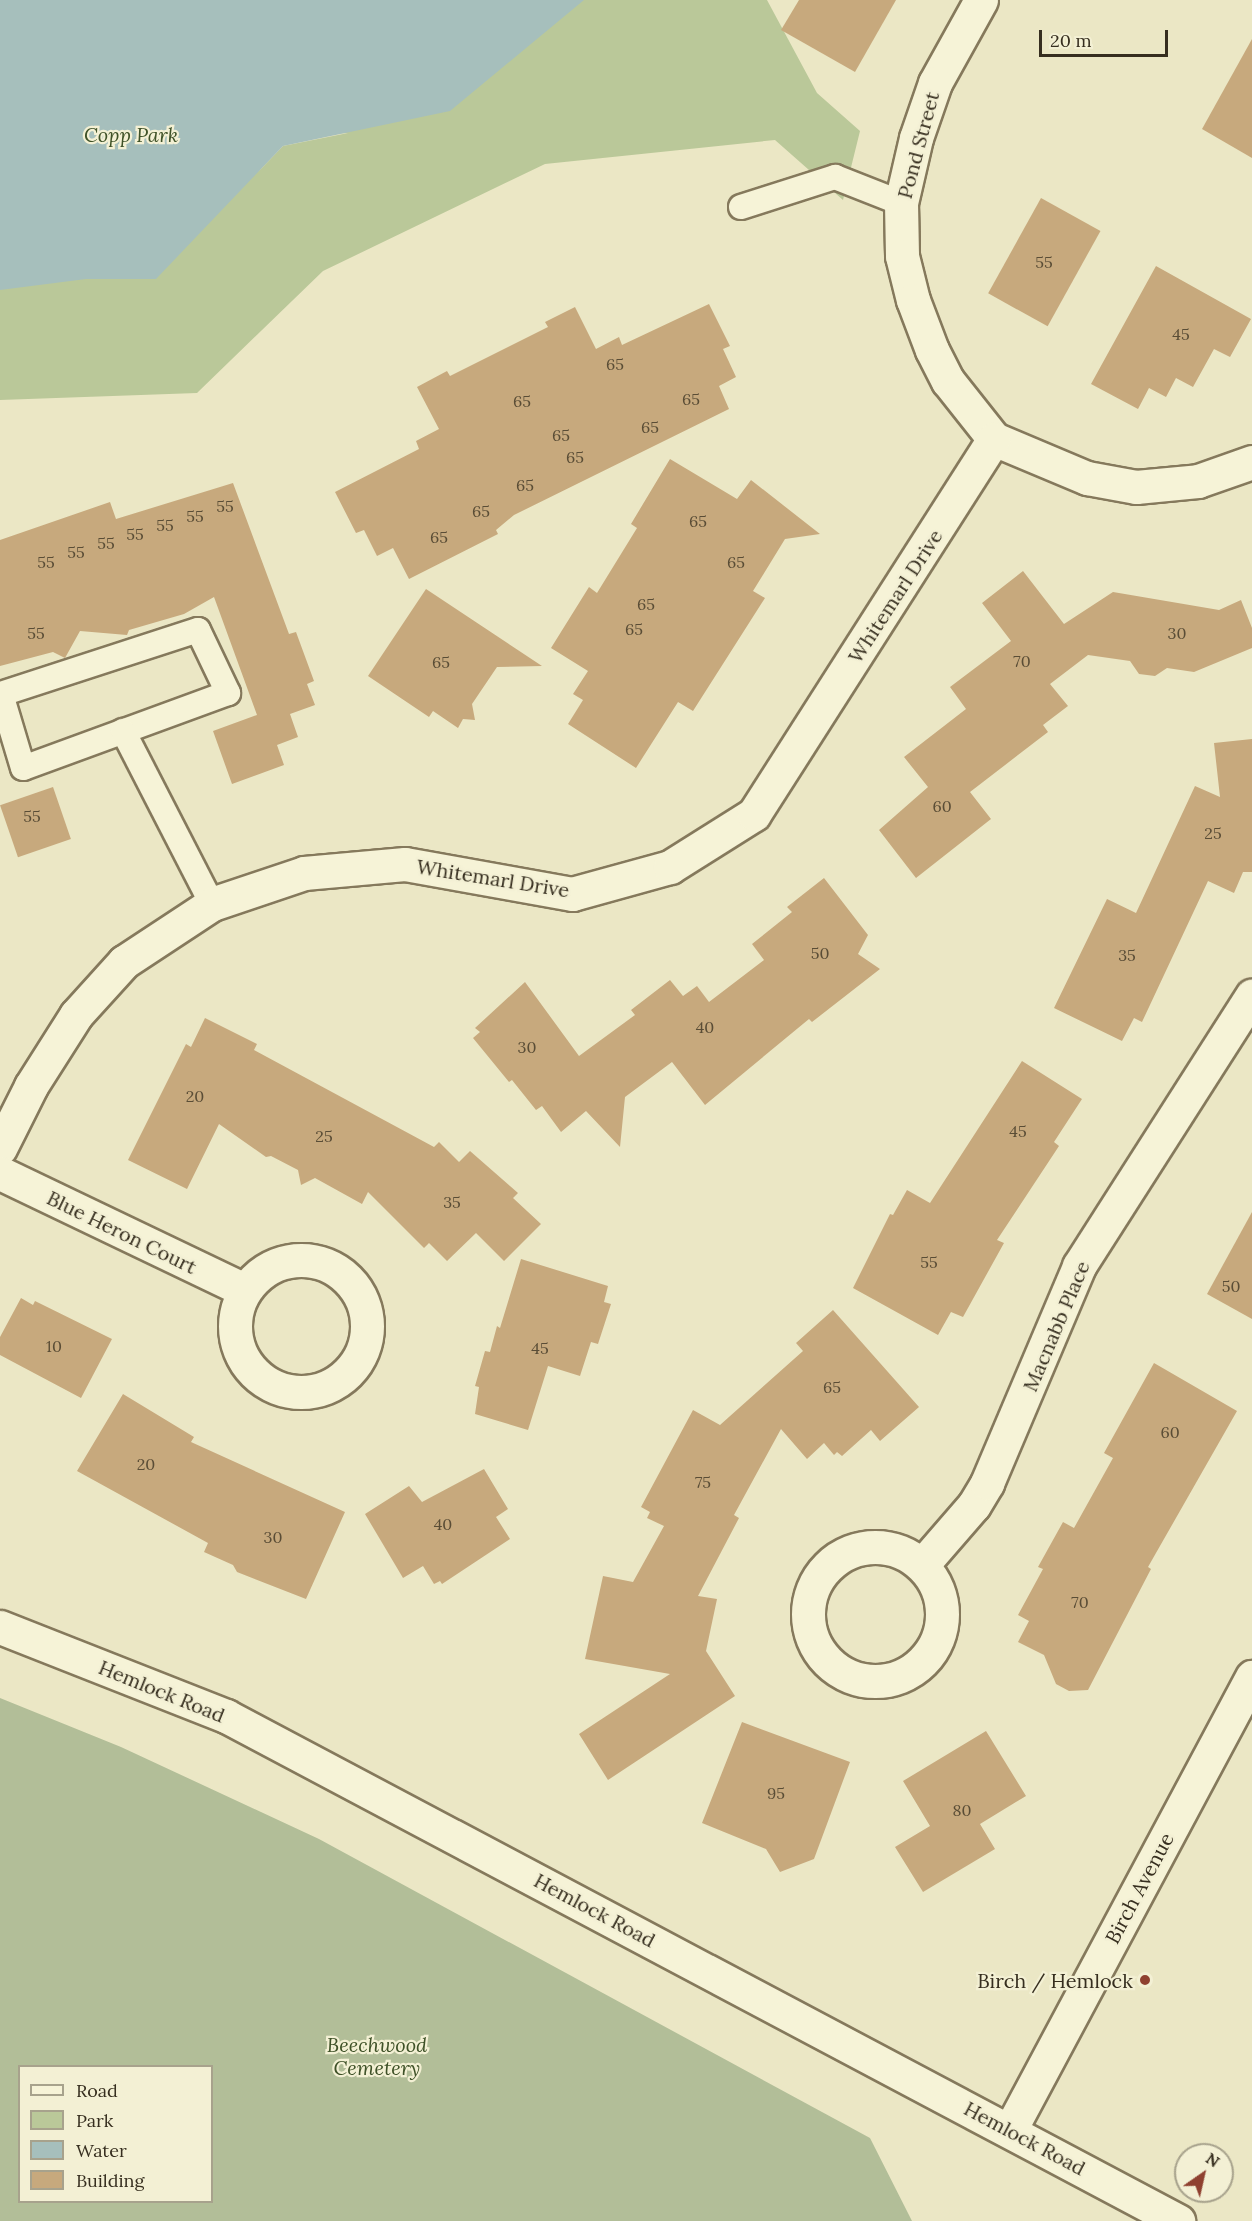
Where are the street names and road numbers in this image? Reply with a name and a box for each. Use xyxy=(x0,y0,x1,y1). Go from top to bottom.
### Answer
street label: Pond Street xyxy=(892,89,944,201)
street label: Whitemarl Drive xyxy=(843,525,947,667)
street label: Whitemarl Drive xyxy=(415,854,571,902)
street label: Blue Heron Court xyxy=(43,1185,201,1279)
street label: Macnabb Place xyxy=(1018,1257,1094,1395)
street label: Hemlock Road xyxy=(95,1655,229,1727)
street label: Birch Avenue xyxy=(1100,1828,1178,1948)
street label: Hemlock Road xyxy=(530,1868,660,1952)
street label: Hemlock Road xyxy=(960,2096,1090,2180)

